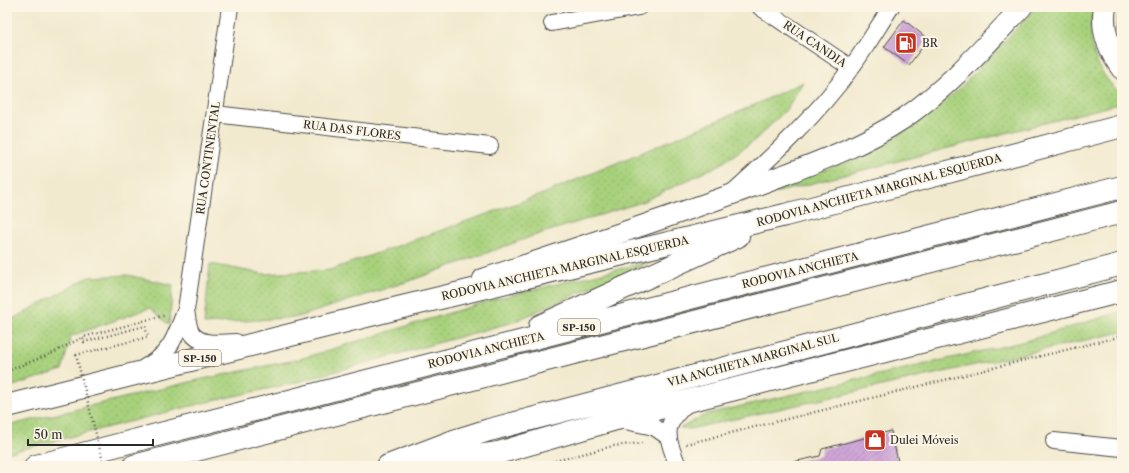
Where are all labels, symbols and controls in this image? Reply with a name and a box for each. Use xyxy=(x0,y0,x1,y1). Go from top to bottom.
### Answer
street label: RUA CANDIA xyxy=(781,18,850,71)
fuel station icon: BR xyxy=(893,30,919,56)
place label: BR xyxy=(922,36,939,50)
street label: RUA CONTINENTAL xyxy=(193,100,223,216)
street label: RUA DAS FLORES xyxy=(302,117,402,143)
street label: RODOVIA ANCHIETA MARGINAL ESQUERDA xyxy=(755,150,1004,230)
street label: RODOVIA ANCHIETA MARGINAL ESQUERDA xyxy=(440,233,691,303)
street label: RODOVIA ANCHIETA xyxy=(740,249,860,291)
road number: SP-150 xyxy=(558,319,600,335)
street label: RODOVIA ANCHIETA xyxy=(426,329,546,371)
street label: VIA ANCHIETA MARGINAL SUL xyxy=(665,330,841,390)
road number: SP-150 xyxy=(179,350,221,366)
scale bar xyxy=(28,421,153,447)
text: 50 m xyxy=(34,427,63,442)
shop icon: Dulei Móveis xyxy=(862,427,888,453)
place label: Dulei Móveis xyxy=(890,433,959,447)

